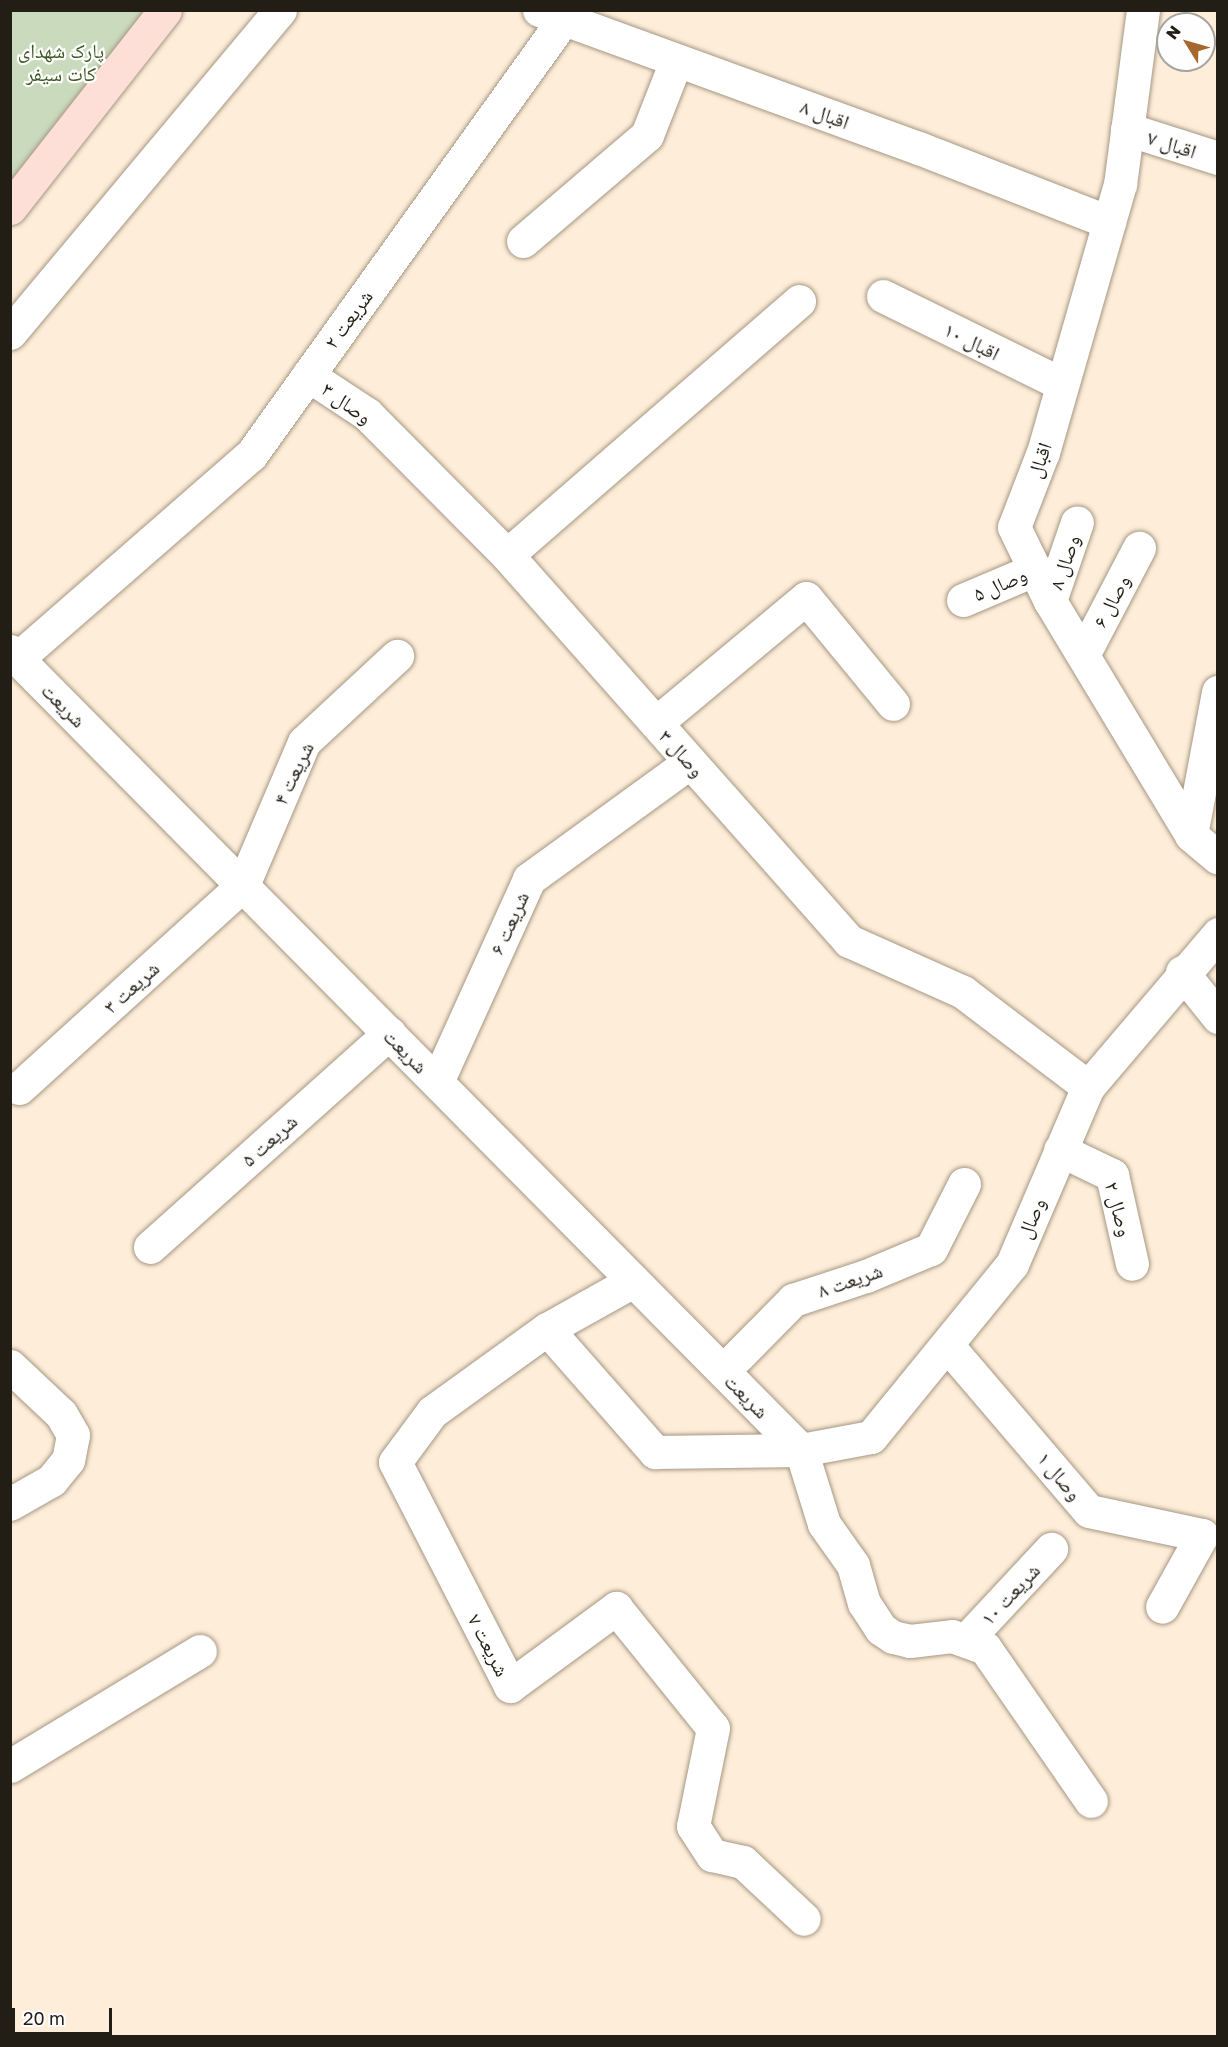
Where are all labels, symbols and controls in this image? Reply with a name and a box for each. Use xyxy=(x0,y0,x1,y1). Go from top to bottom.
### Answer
north arrow xyxy=(1156,12,1216,72)
text: N xyxy=(1162,21,1185,43)
park label: پارک شهدای کات سیفر xyxy=(18,38,104,85)
street label: اقبال ۸ xyxy=(797,94,853,134)
street label: اقبال ۷ xyxy=(1145,125,1199,163)
street label: شریعت ۲ xyxy=(319,285,377,353)
street label: اقبال ۱۰ xyxy=(940,317,1004,365)
street label: وصال ۳ xyxy=(317,377,377,429)
street label: اقبال xyxy=(1022,439,1056,481)
street label: وصال ۸ xyxy=(1044,532,1084,592)
street label: وصال ۵ xyxy=(970,562,1030,606)
street label: وصال ۶ xyxy=(1087,571,1135,631)
street label: شریعت xyxy=(37,678,91,732)
street label: وصال ۳ xyxy=(654,724,710,782)
street label: شریعت ۴ xyxy=(268,738,318,808)
street label: شریعت ۶ xyxy=(484,888,534,958)
street label: شریعت ۳ xyxy=(98,956,164,1018)
street label: شریعت xyxy=(379,1024,433,1078)
street label: شریعت ۵ xyxy=(236,1109,302,1171)
street label: وصال ۲ xyxy=(1100,1179,1138,1239)
street label: وصال xyxy=(1012,1194,1050,1242)
street label: شریعت ۸ xyxy=(815,1258,885,1302)
street label: شریعت xyxy=(720,1369,774,1423)
street label: وصال ۱ xyxy=(1033,1447,1087,1505)
street label: شریعت ۱۰ xyxy=(975,1558,1045,1630)
street label: شریعت ۷ xyxy=(463,1610,515,1680)
scale bar xyxy=(15,1996,116,2034)
text: 20 m xyxy=(23,2007,65,2029)

